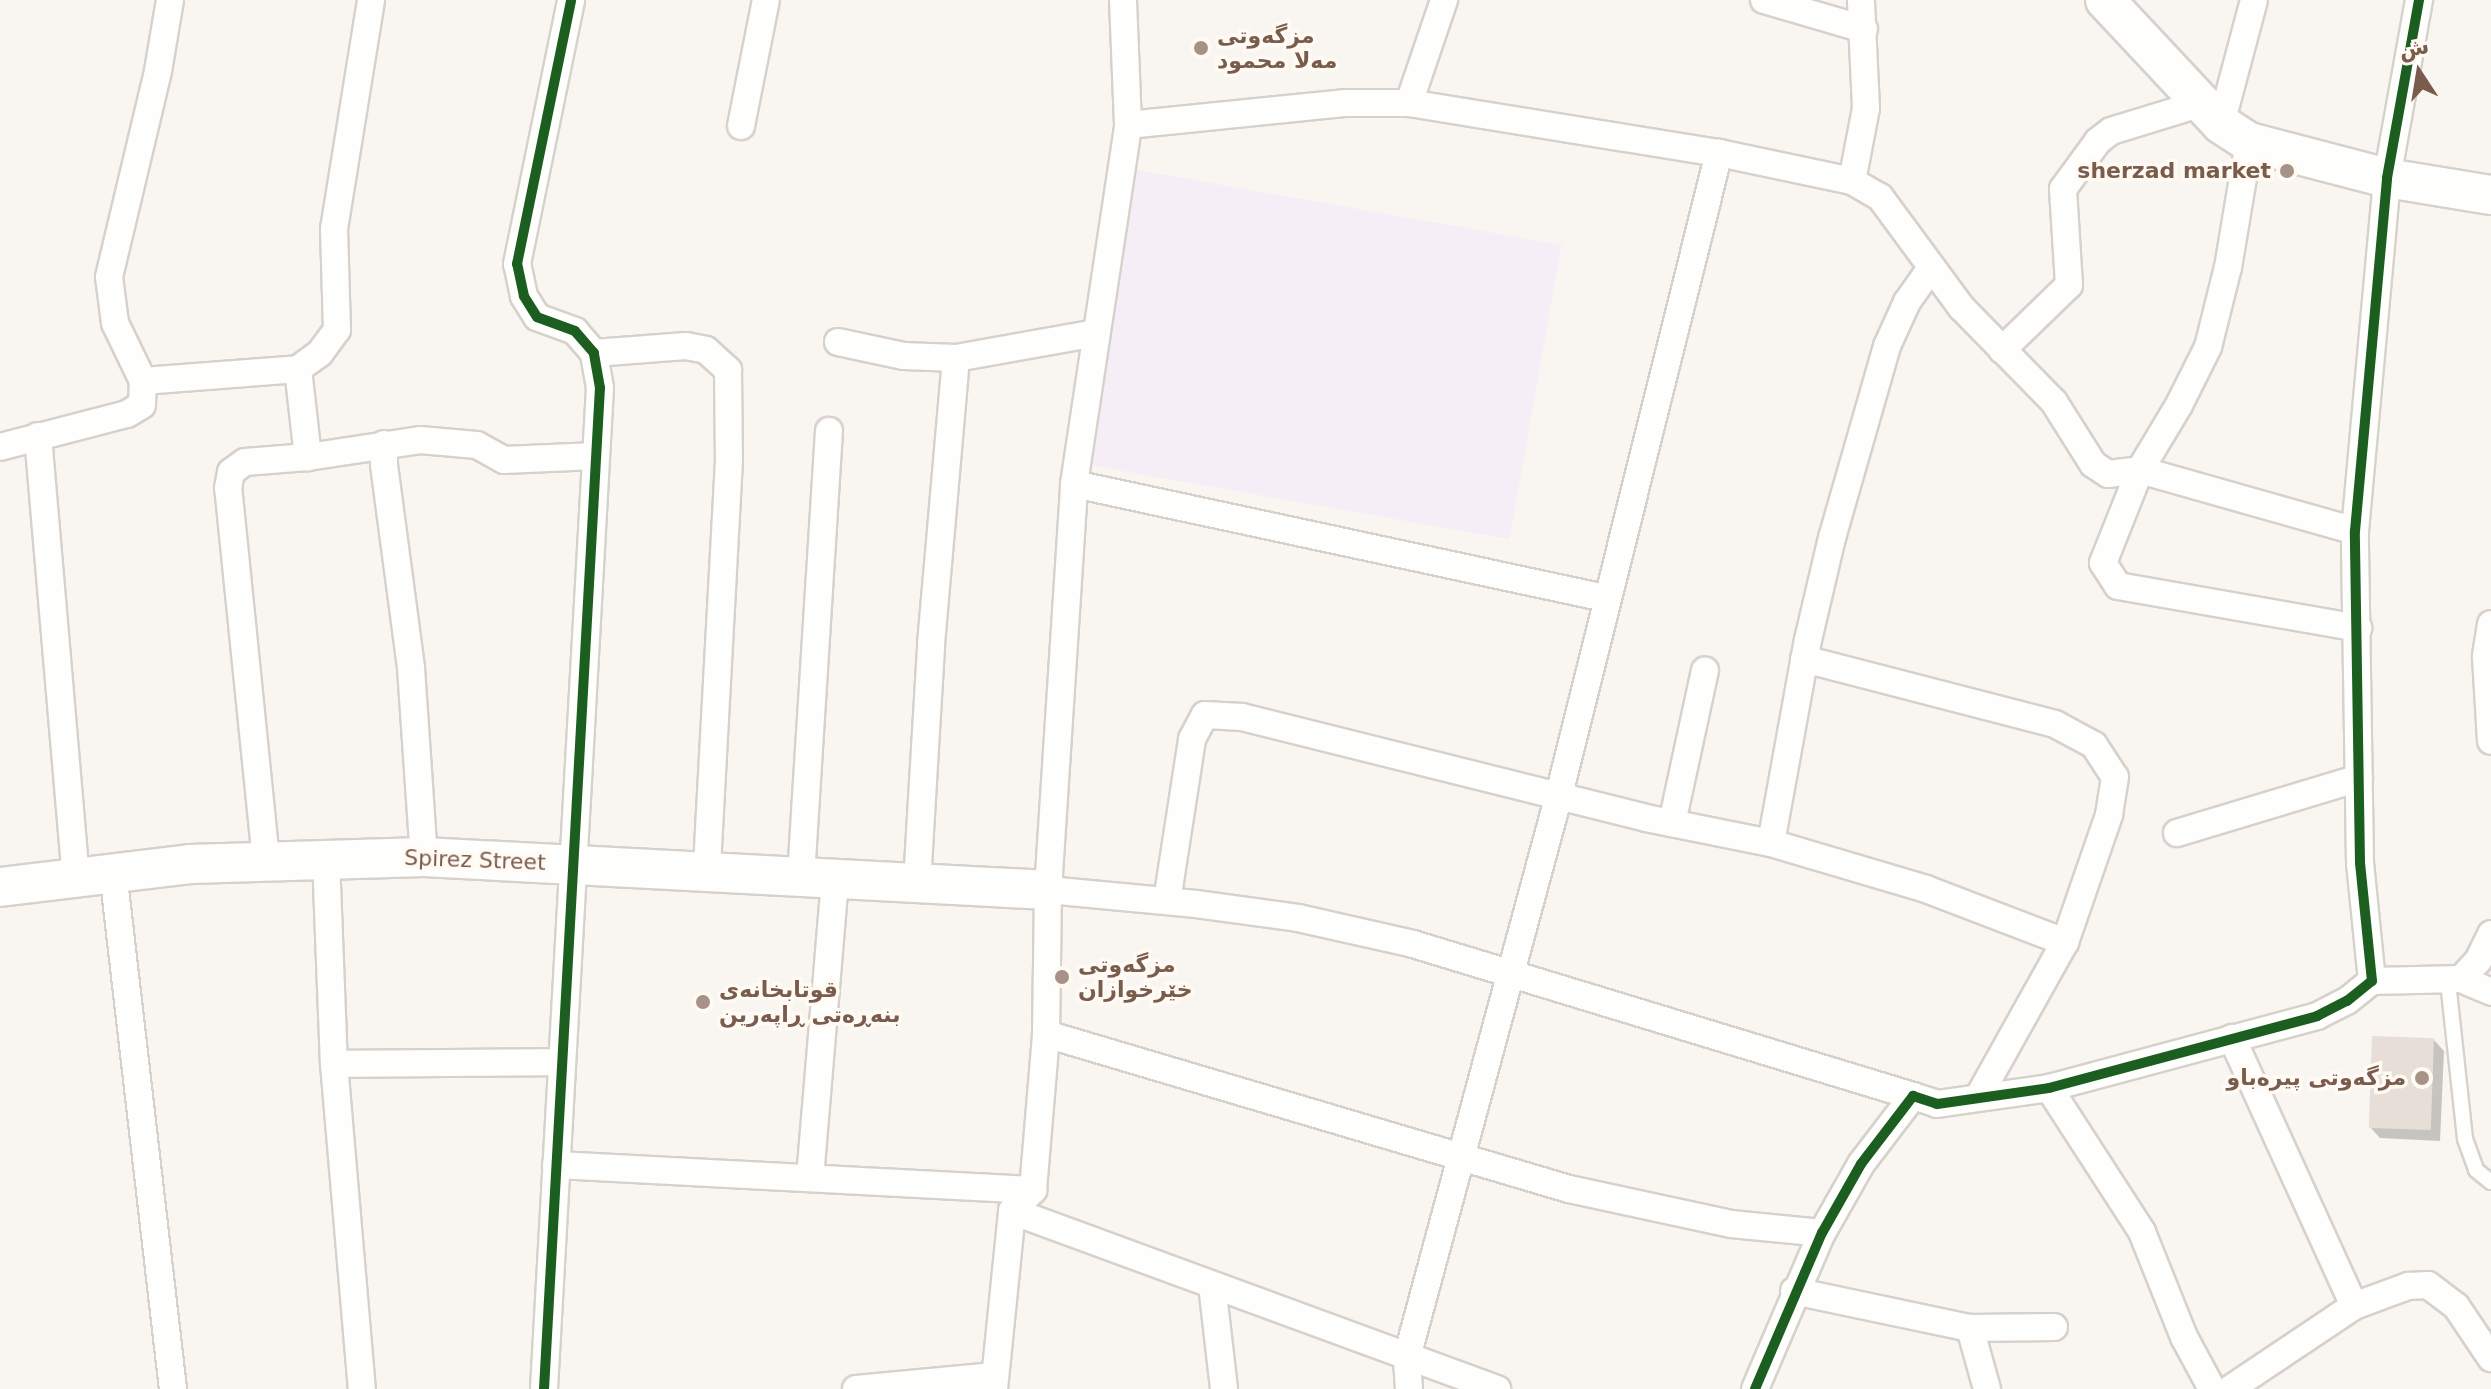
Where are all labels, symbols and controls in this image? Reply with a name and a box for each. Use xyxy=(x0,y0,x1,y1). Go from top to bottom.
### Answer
place label: مزگه‌وتی مه‌لا محمود xyxy=(1217,22,1337,74)
north arrow xyxy=(2379,32,2459,112)
text: ش xyxy=(2396,33,2431,63)
marker: مزگه‌وتی مه‌لا محمود xyxy=(1192,39,1210,57)
place label: sherzad market xyxy=(2077,158,2271,184)
marker: sherzad market xyxy=(2278,162,2296,180)
street label: Spirez Street xyxy=(404,844,546,876)
place label: مزگەوتی خێرخوازان xyxy=(1078,951,1193,1002)
marker: مزگەوتی خێرخوازان xyxy=(1053,968,1071,986)
place label: قوتابخانەی بنەڕەتی ڕاپەرین xyxy=(719,976,901,1028)
marker: قوتابخانەی بنەڕەتی ڕاپەرین xyxy=(694,993,712,1011)
place label: مزگەوتی پیرەباو xyxy=(2227,1065,2406,1091)
marker: مزگەوتی پیرەباو xyxy=(2413,1069,2431,1087)

